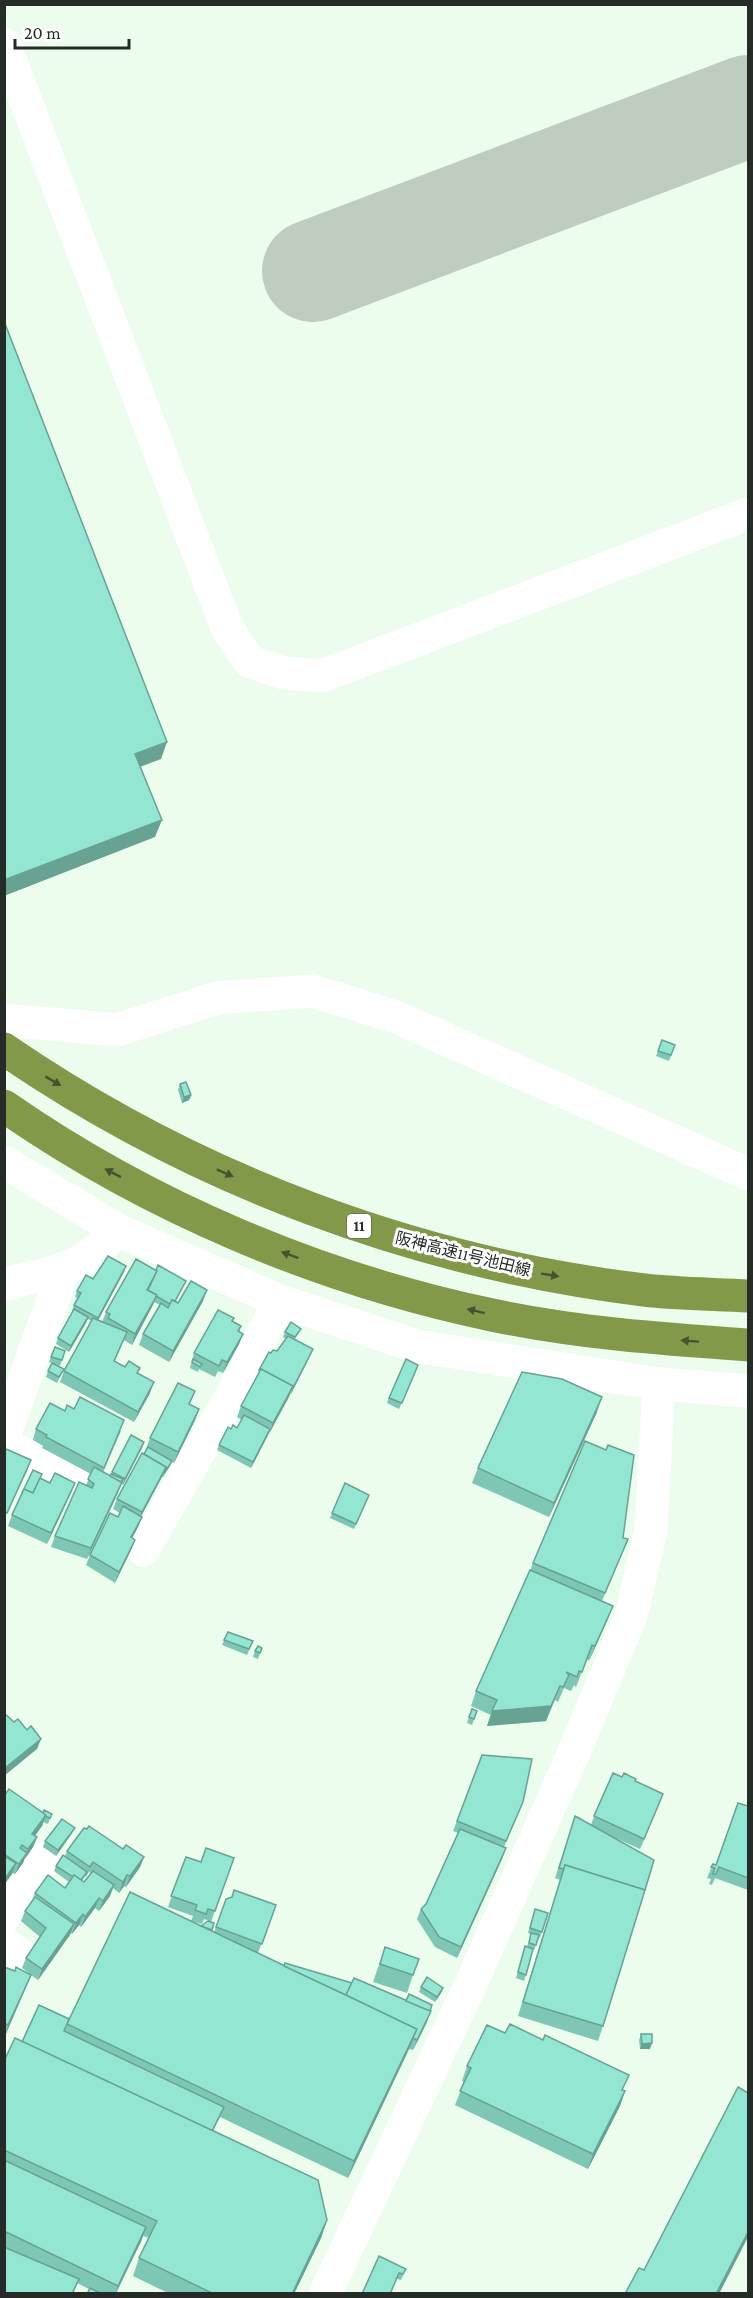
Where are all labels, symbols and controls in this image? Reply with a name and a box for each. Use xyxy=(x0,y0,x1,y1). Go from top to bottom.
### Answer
scale bar xyxy=(15,12,129,50)
text: 20 m xyxy=(24,23,61,43)
one-way arrow xyxy=(45,1076,61,1087)
one-way arrow xyxy=(105,1168,122,1178)
one-way arrow xyxy=(217,1168,234,1177)
road number: 11 xyxy=(347,1214,371,1238)
street label: 阪神高速11号池田線 xyxy=(394,1229,532,1279)
one-way arrow xyxy=(281,1250,299,1259)
one-way arrow xyxy=(541,1271,560,1280)
one-way arrow xyxy=(467,1306,486,1316)
one-way arrow xyxy=(681,1337,700,1346)

